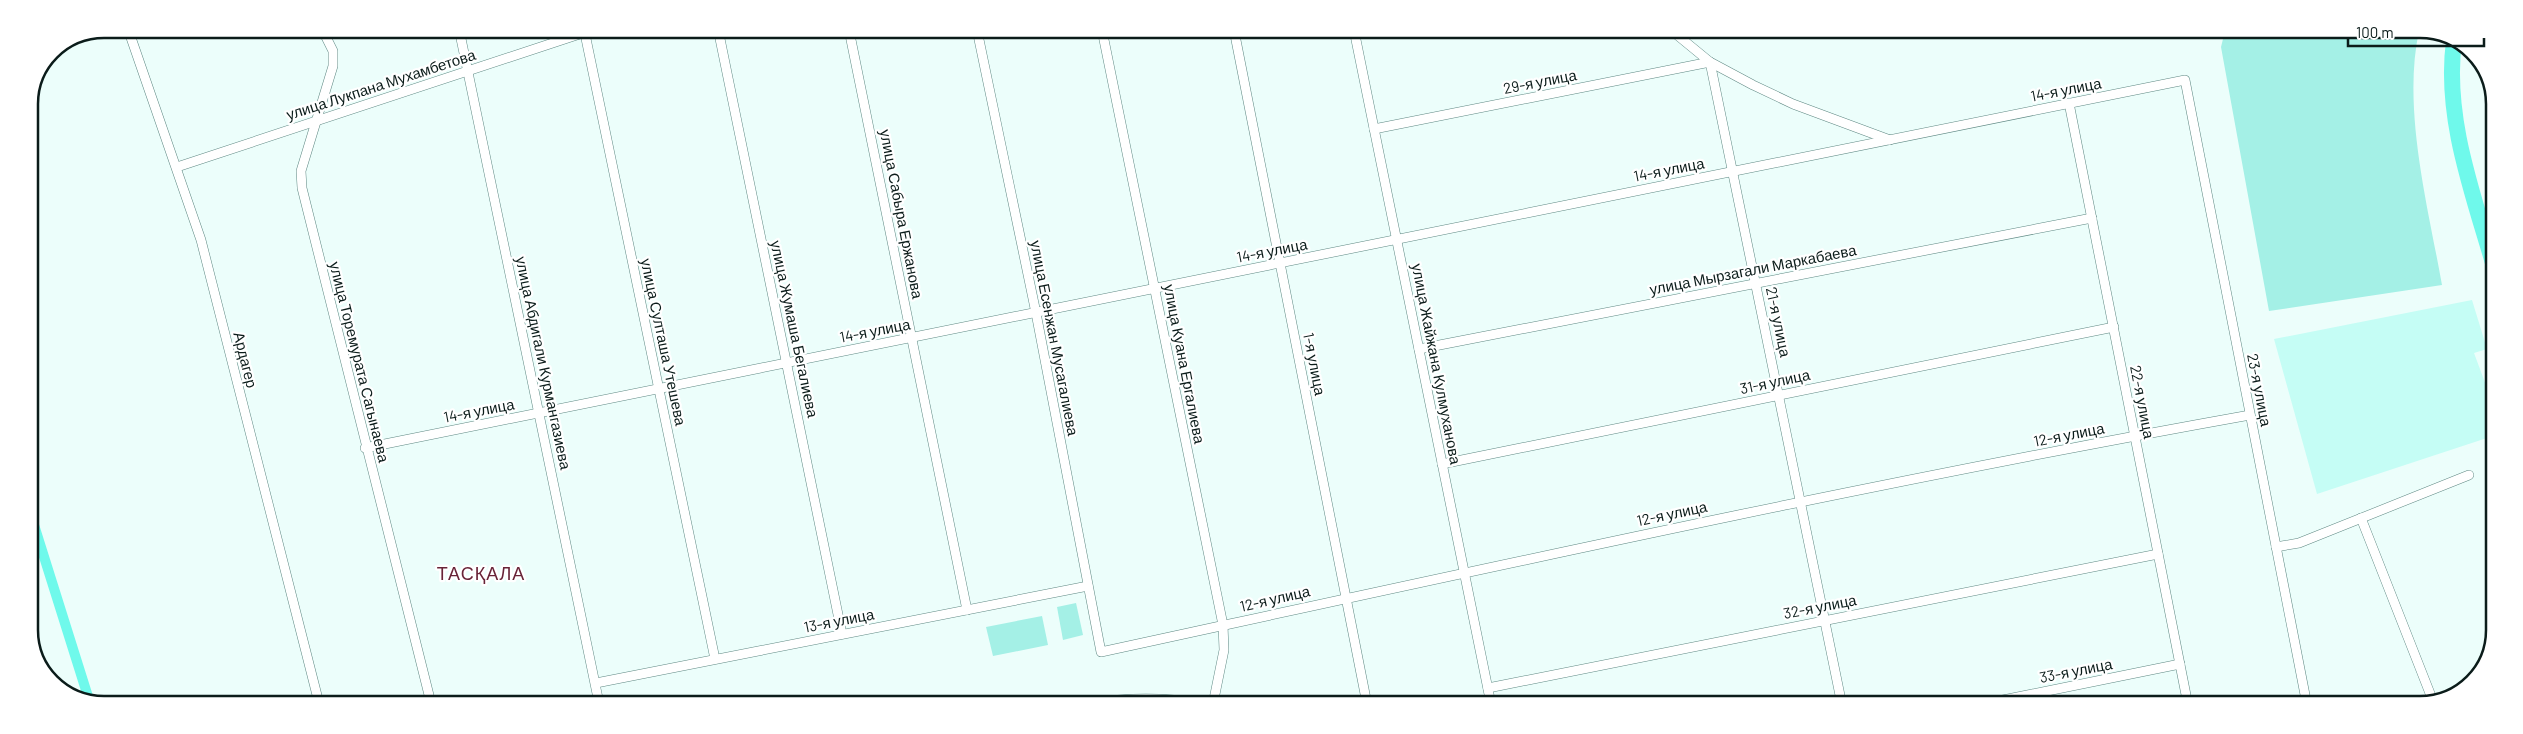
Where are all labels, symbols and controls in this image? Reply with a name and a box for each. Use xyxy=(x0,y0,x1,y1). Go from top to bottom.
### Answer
scale bar xyxy=(2348,15,2484,47)
text: 100 m xyxy=(2356,23,2394,41)
street label: улица Лукпана Мухамбетова xyxy=(284,45,478,123)
street label: 29-я улица xyxy=(1502,65,1579,97)
street label: 14-я улица xyxy=(2029,73,2103,105)
street label: улица Сабыра Ержанова xyxy=(877,128,927,301)
street label: 14-я улица xyxy=(1632,153,1706,185)
street label: 14-я улица xyxy=(1235,234,1309,266)
street label: улица Жумаша Бегалиева xyxy=(767,239,823,420)
street label: улица Есенжан Мусагалиева xyxy=(1027,239,1083,438)
street label: улица Мырзагали Маркабаева xyxy=(1648,240,1858,298)
street label: улица Абдигали Курмангазиева xyxy=(513,255,576,472)
street label: улица Султаша Утешева xyxy=(637,257,691,428)
street label: улица Торемурата Сагынаева xyxy=(326,260,394,465)
street label: улица Жайжана Кулмуханова xyxy=(1409,262,1465,466)
street label: улица Куана Ергалиева xyxy=(1161,283,1209,446)
street label: 21-я улица xyxy=(1763,285,1795,359)
street label: 14-я улица xyxy=(838,314,912,346)
street label: Ардагер xyxy=(230,330,262,390)
street label: 1-я улица xyxy=(1300,331,1330,397)
street label: 23-я улица xyxy=(2244,352,2276,428)
street label: 22-я улица xyxy=(2127,364,2159,441)
street label: 31-я улица xyxy=(1738,365,1812,397)
street label: 14-я улица xyxy=(442,394,516,426)
street label: 12-я улица xyxy=(2032,418,2106,450)
street label: 12-я улица xyxy=(1635,497,1709,529)
district label: ТАСҚАЛА xyxy=(437,562,525,584)
street label: 12-я улица xyxy=(1238,581,1312,615)
street label: 32-я улица xyxy=(1782,590,1859,622)
street label: 13-я улица xyxy=(802,604,876,636)
street label: 33-я улица xyxy=(2038,654,2114,686)

